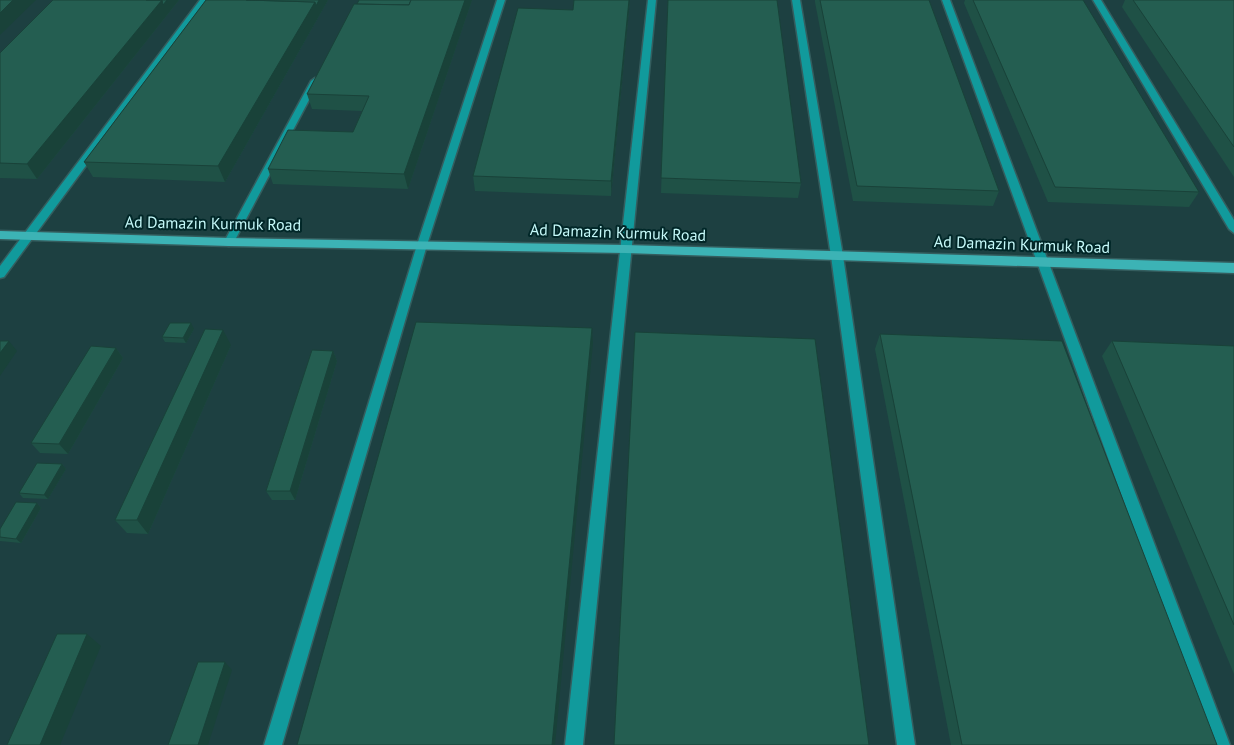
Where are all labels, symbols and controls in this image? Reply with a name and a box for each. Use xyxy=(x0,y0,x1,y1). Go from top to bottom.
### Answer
street label: Ad Damazin Kurmuk Road xyxy=(125,211,301,235)
street label: Ad Damazin Kurmuk Road xyxy=(530,219,706,245)
street label: Ad Damazin Kurmuk Road xyxy=(934,231,1110,257)

